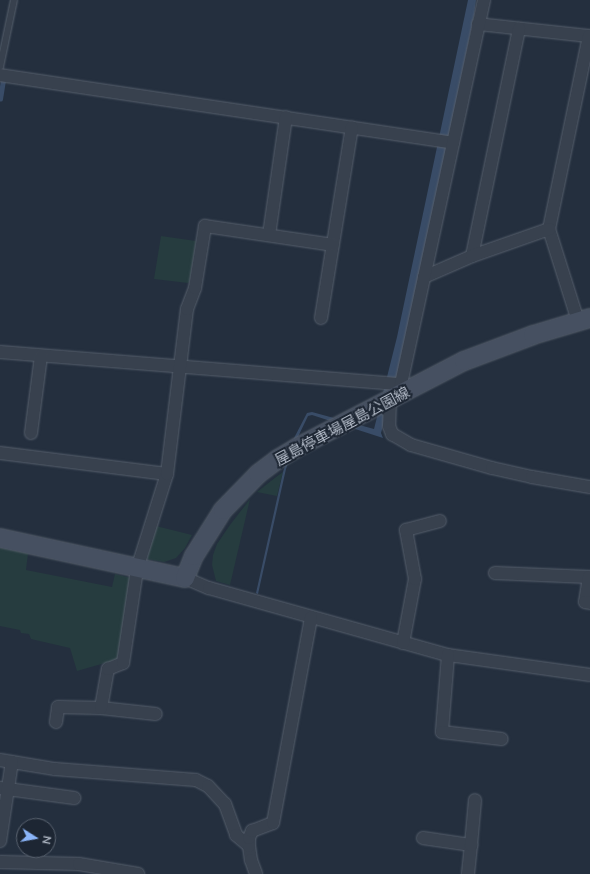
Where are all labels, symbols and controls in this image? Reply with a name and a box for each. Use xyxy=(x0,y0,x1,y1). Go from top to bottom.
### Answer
street label: 屋島停車場屋島公園線 xyxy=(272,383,412,469)
north arrow xyxy=(16,818,56,858)
text: N xyxy=(39,835,54,846)

